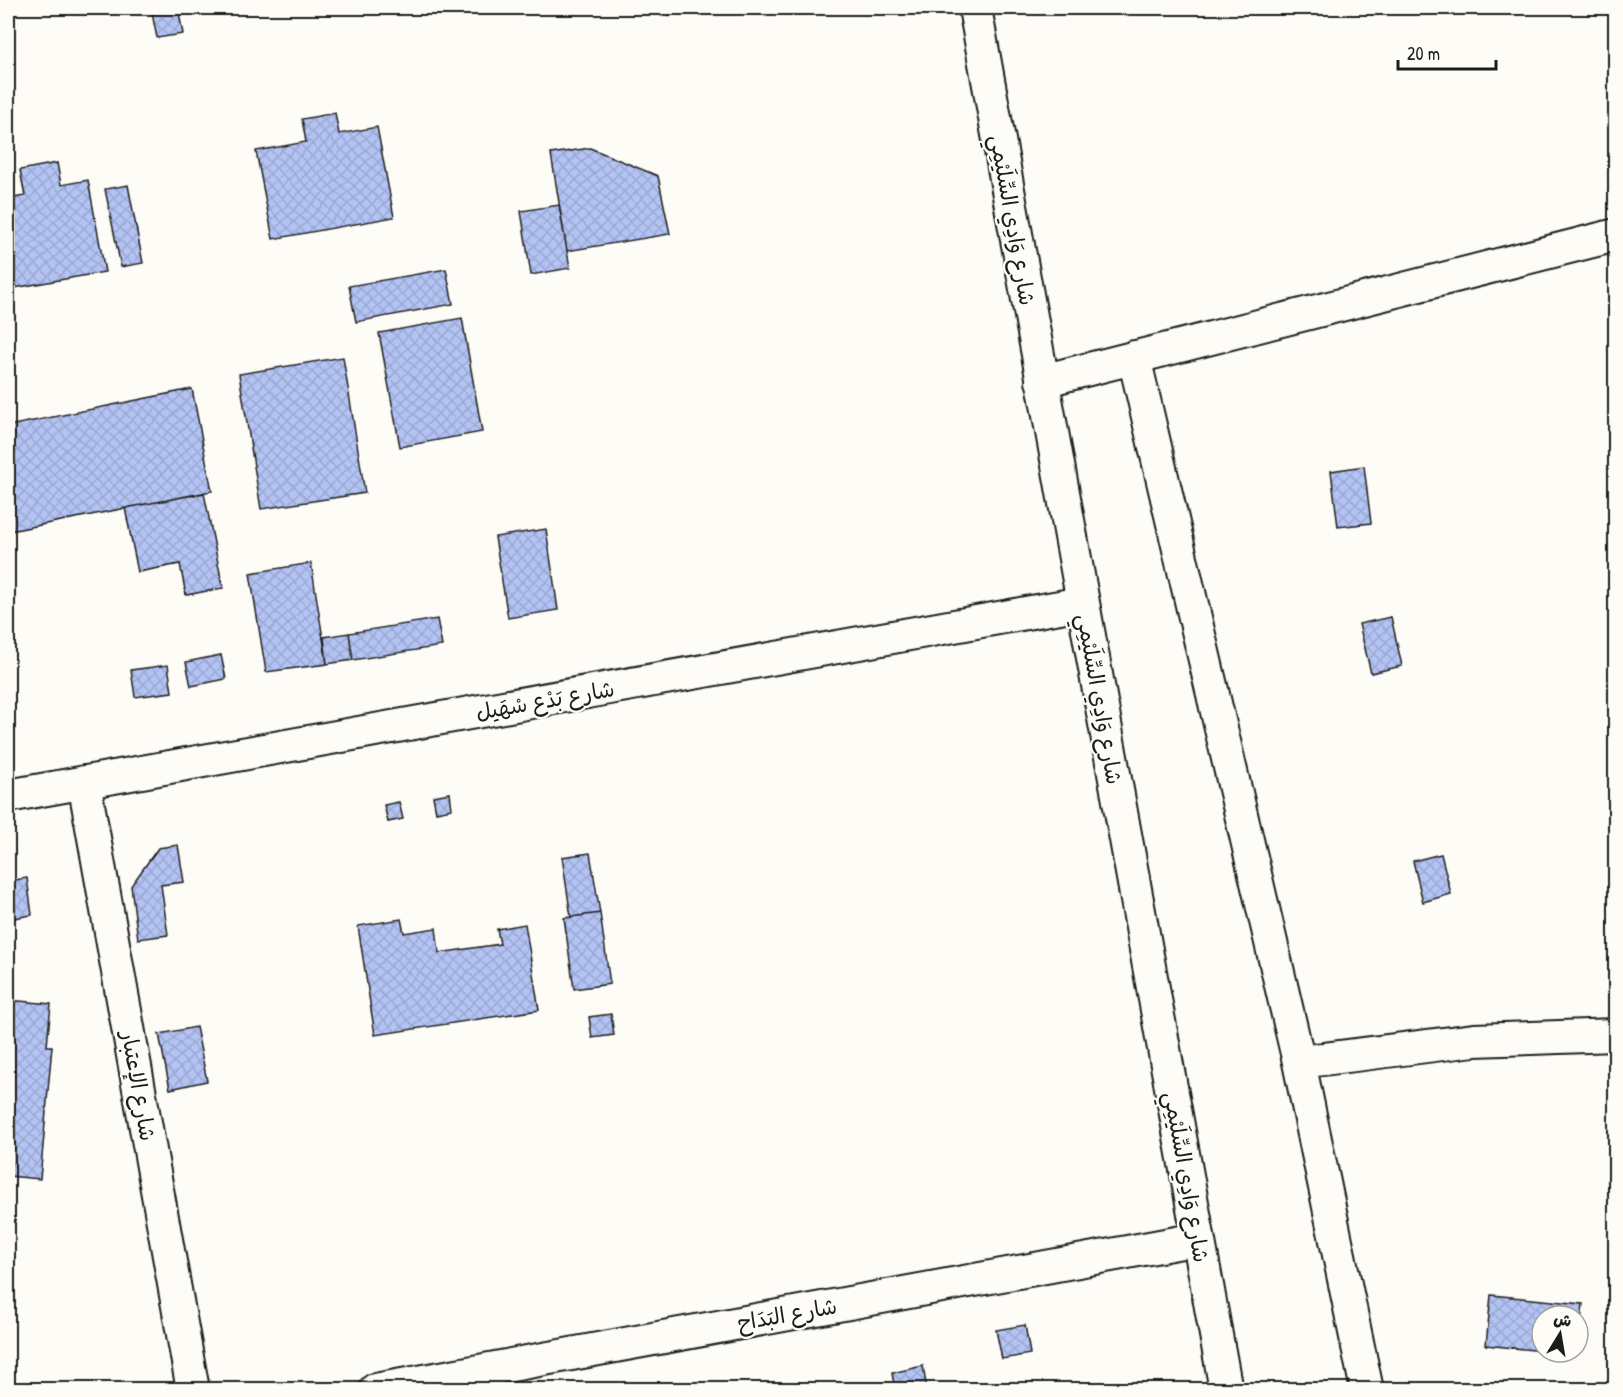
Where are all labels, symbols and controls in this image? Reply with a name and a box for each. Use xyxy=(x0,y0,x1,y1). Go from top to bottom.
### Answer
scale bar xyxy=(1398,33,1496,71)
text: 20 m xyxy=(1407,41,1440,66)
street label: شارع وَادِي السِّلَيْمِي xyxy=(978,132,1043,309)
street label: شارع وَادِي السِّلَيْمِي xyxy=(1065,611,1130,788)
street label: شارع بَدْع سْهَيل xyxy=(473,673,617,728)
street label: شارع الإعتبار xyxy=(113,1027,163,1143)
street label: شارع وَادِي السِّلَيْمِي xyxy=(1152,1089,1217,1266)
street label: شارع البَدَاح xyxy=(735,1290,839,1339)
north arrow xyxy=(1530,1304,1590,1364)
text: ش xyxy=(1552,1307,1574,1332)

